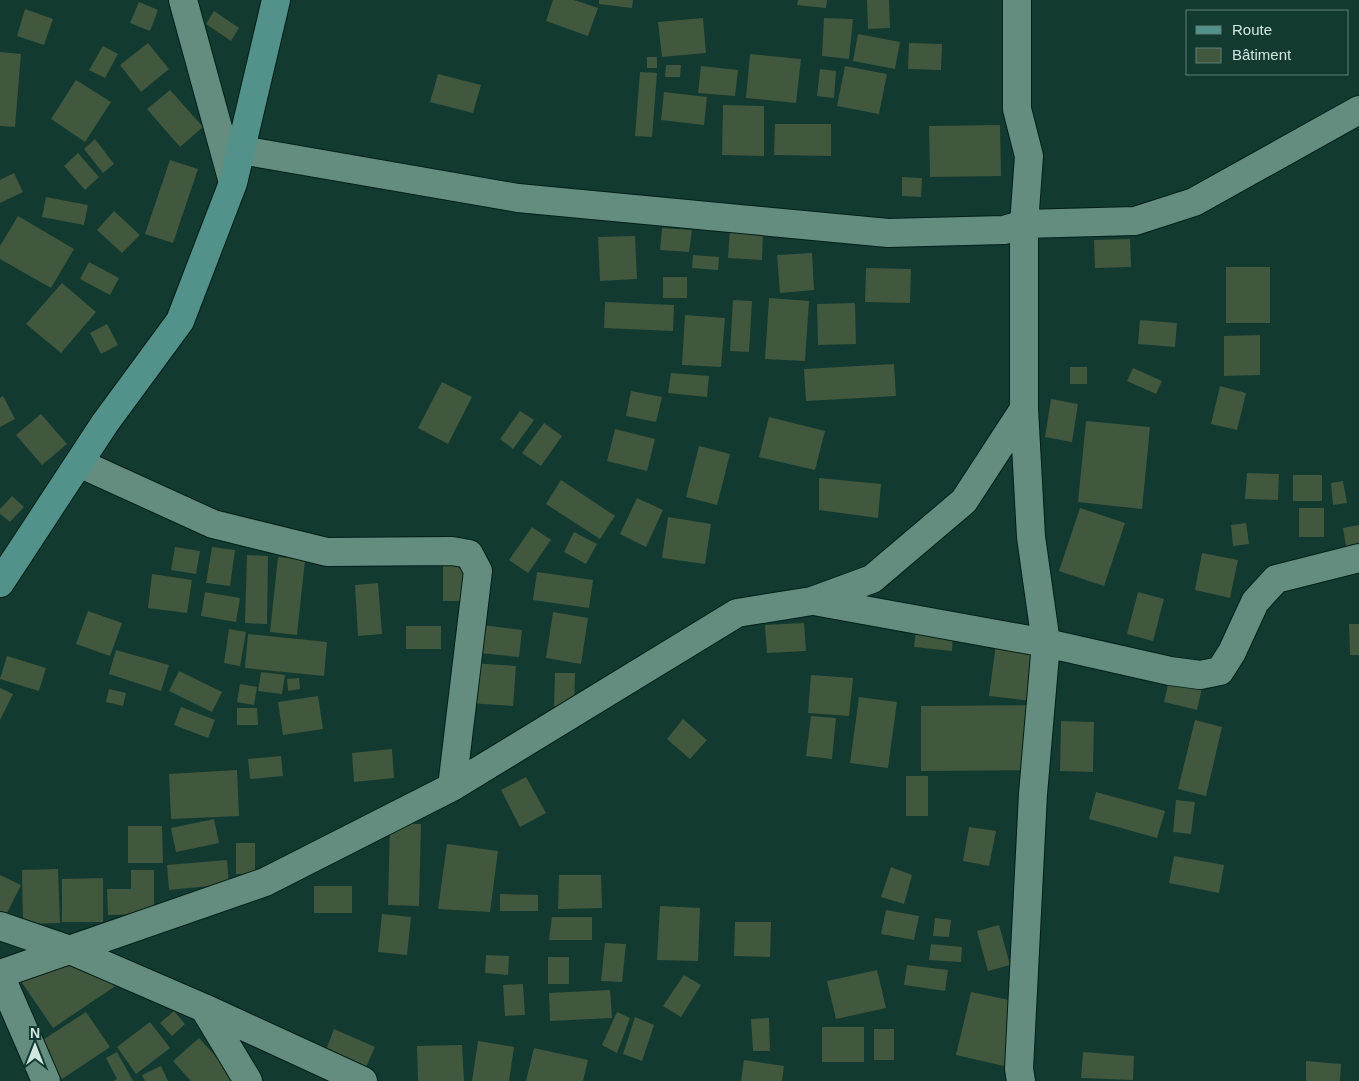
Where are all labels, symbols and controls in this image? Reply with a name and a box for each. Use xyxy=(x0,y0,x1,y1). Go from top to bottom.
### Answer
legend xyxy=(1186,10,1349,75)
text: Route xyxy=(1232,21,1272,38)
text: Bâtiment xyxy=(1232,46,1292,63)
north arrow xyxy=(10,1021,60,1071)
text: N xyxy=(30,1025,40,1041)

